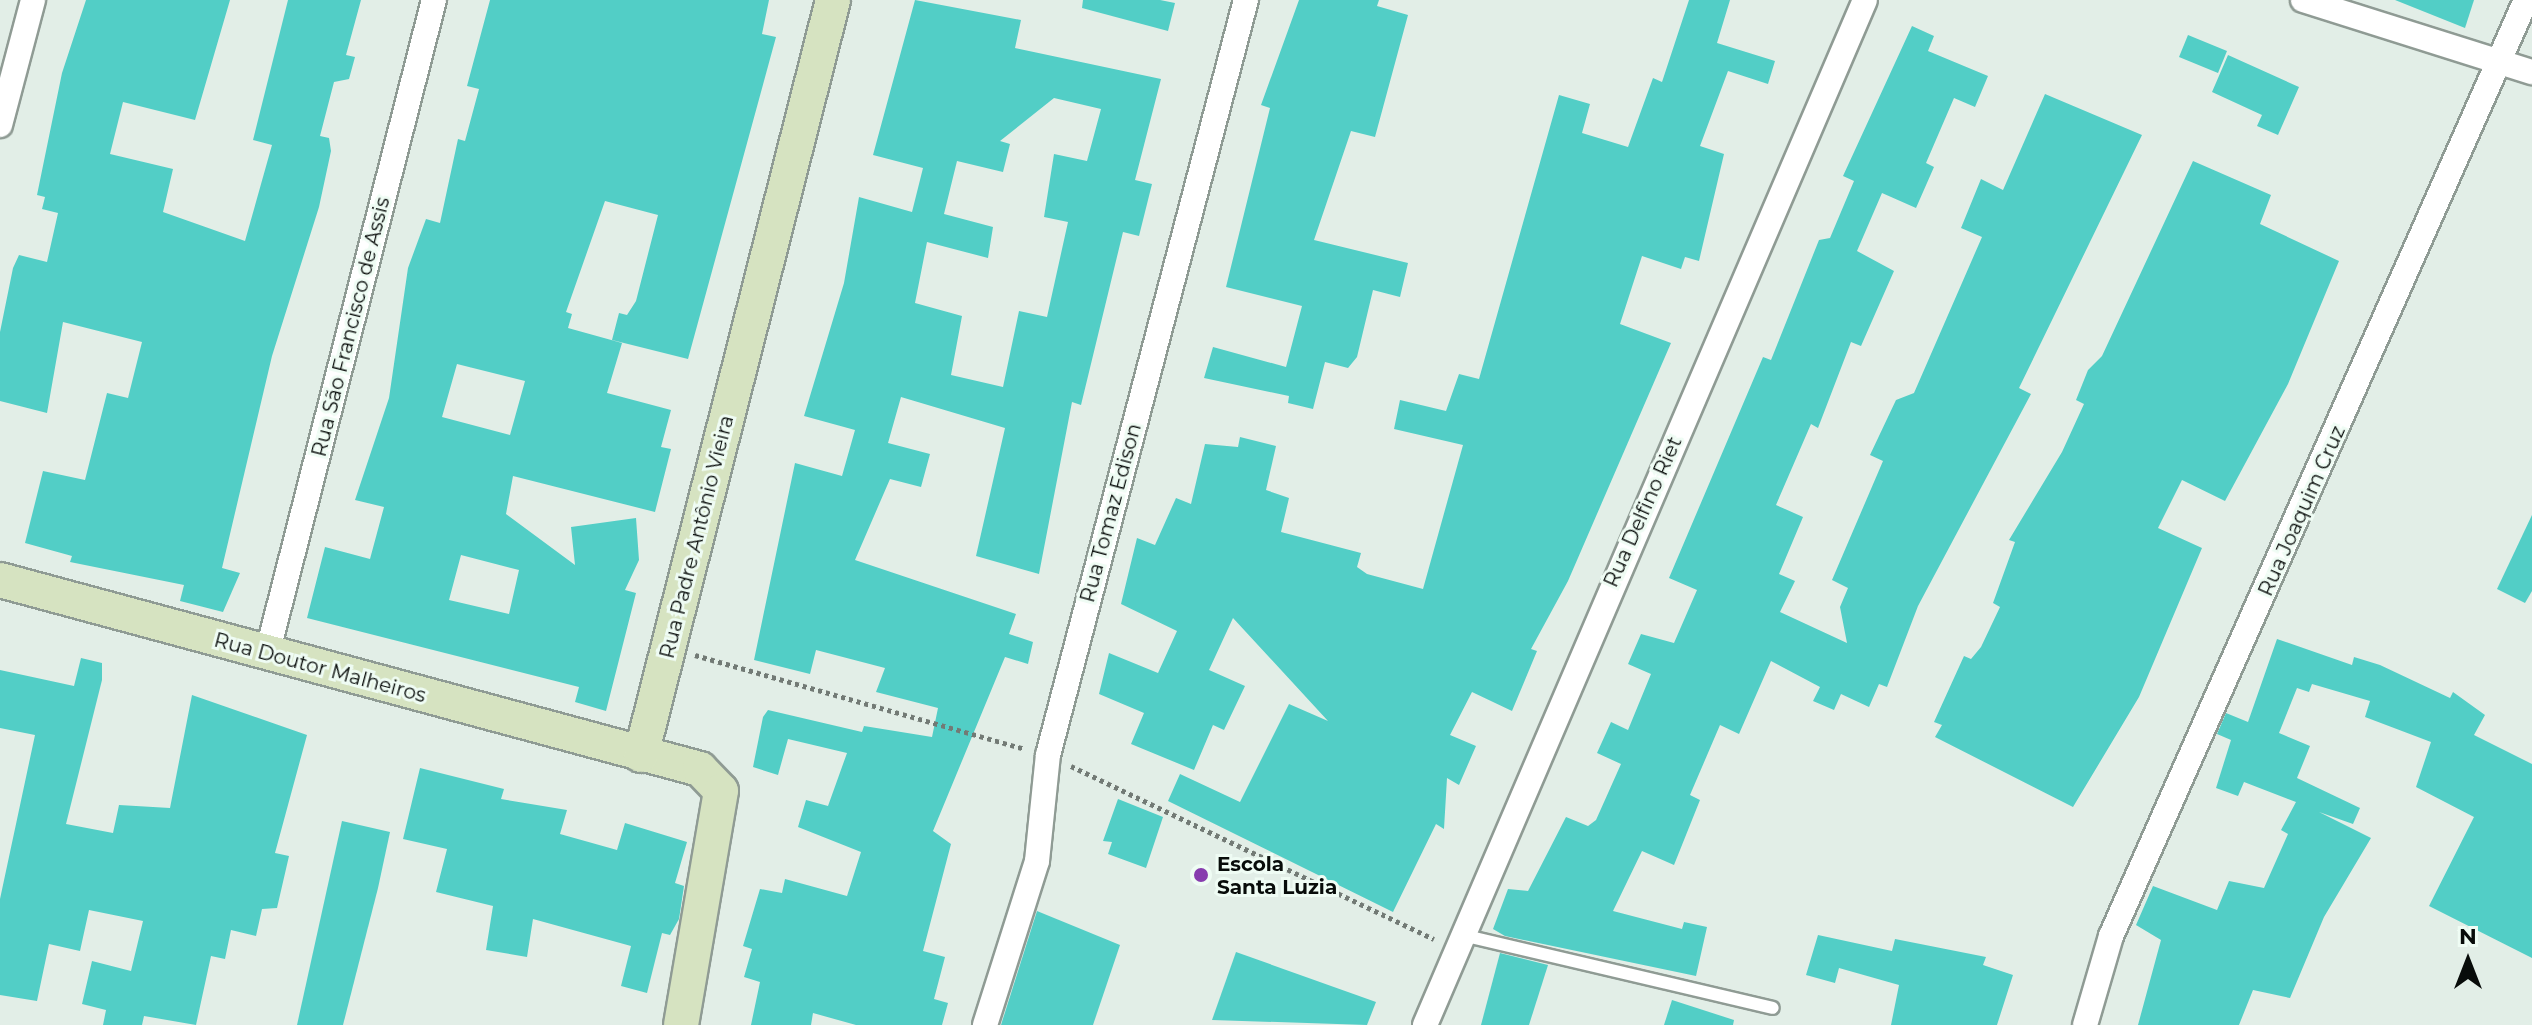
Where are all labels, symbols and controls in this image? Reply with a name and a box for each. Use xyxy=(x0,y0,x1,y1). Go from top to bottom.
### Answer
street label: Rua São Francisco de Assis xyxy=(307,195,395,459)
street label: Rua Padre Antônio Vieira xyxy=(655,413,739,661)
street label: Rua Tomaz Edison xyxy=(1076,421,1146,605)
street label: Rua Joaquim Cruz xyxy=(2254,422,2350,600)
street label: Rua Delfino Riet xyxy=(1599,433,1687,591)
street label: Rua Doutor Malheiros xyxy=(211,628,429,708)
place label: Escola Santa Luzia xyxy=(1217,852,1337,899)
marker: Escola Santa Luzia xyxy=(1192,866,1210,884)
north arrow xyxy=(2428,921,2508,1001)
text: N xyxy=(2459,923,2477,950)

